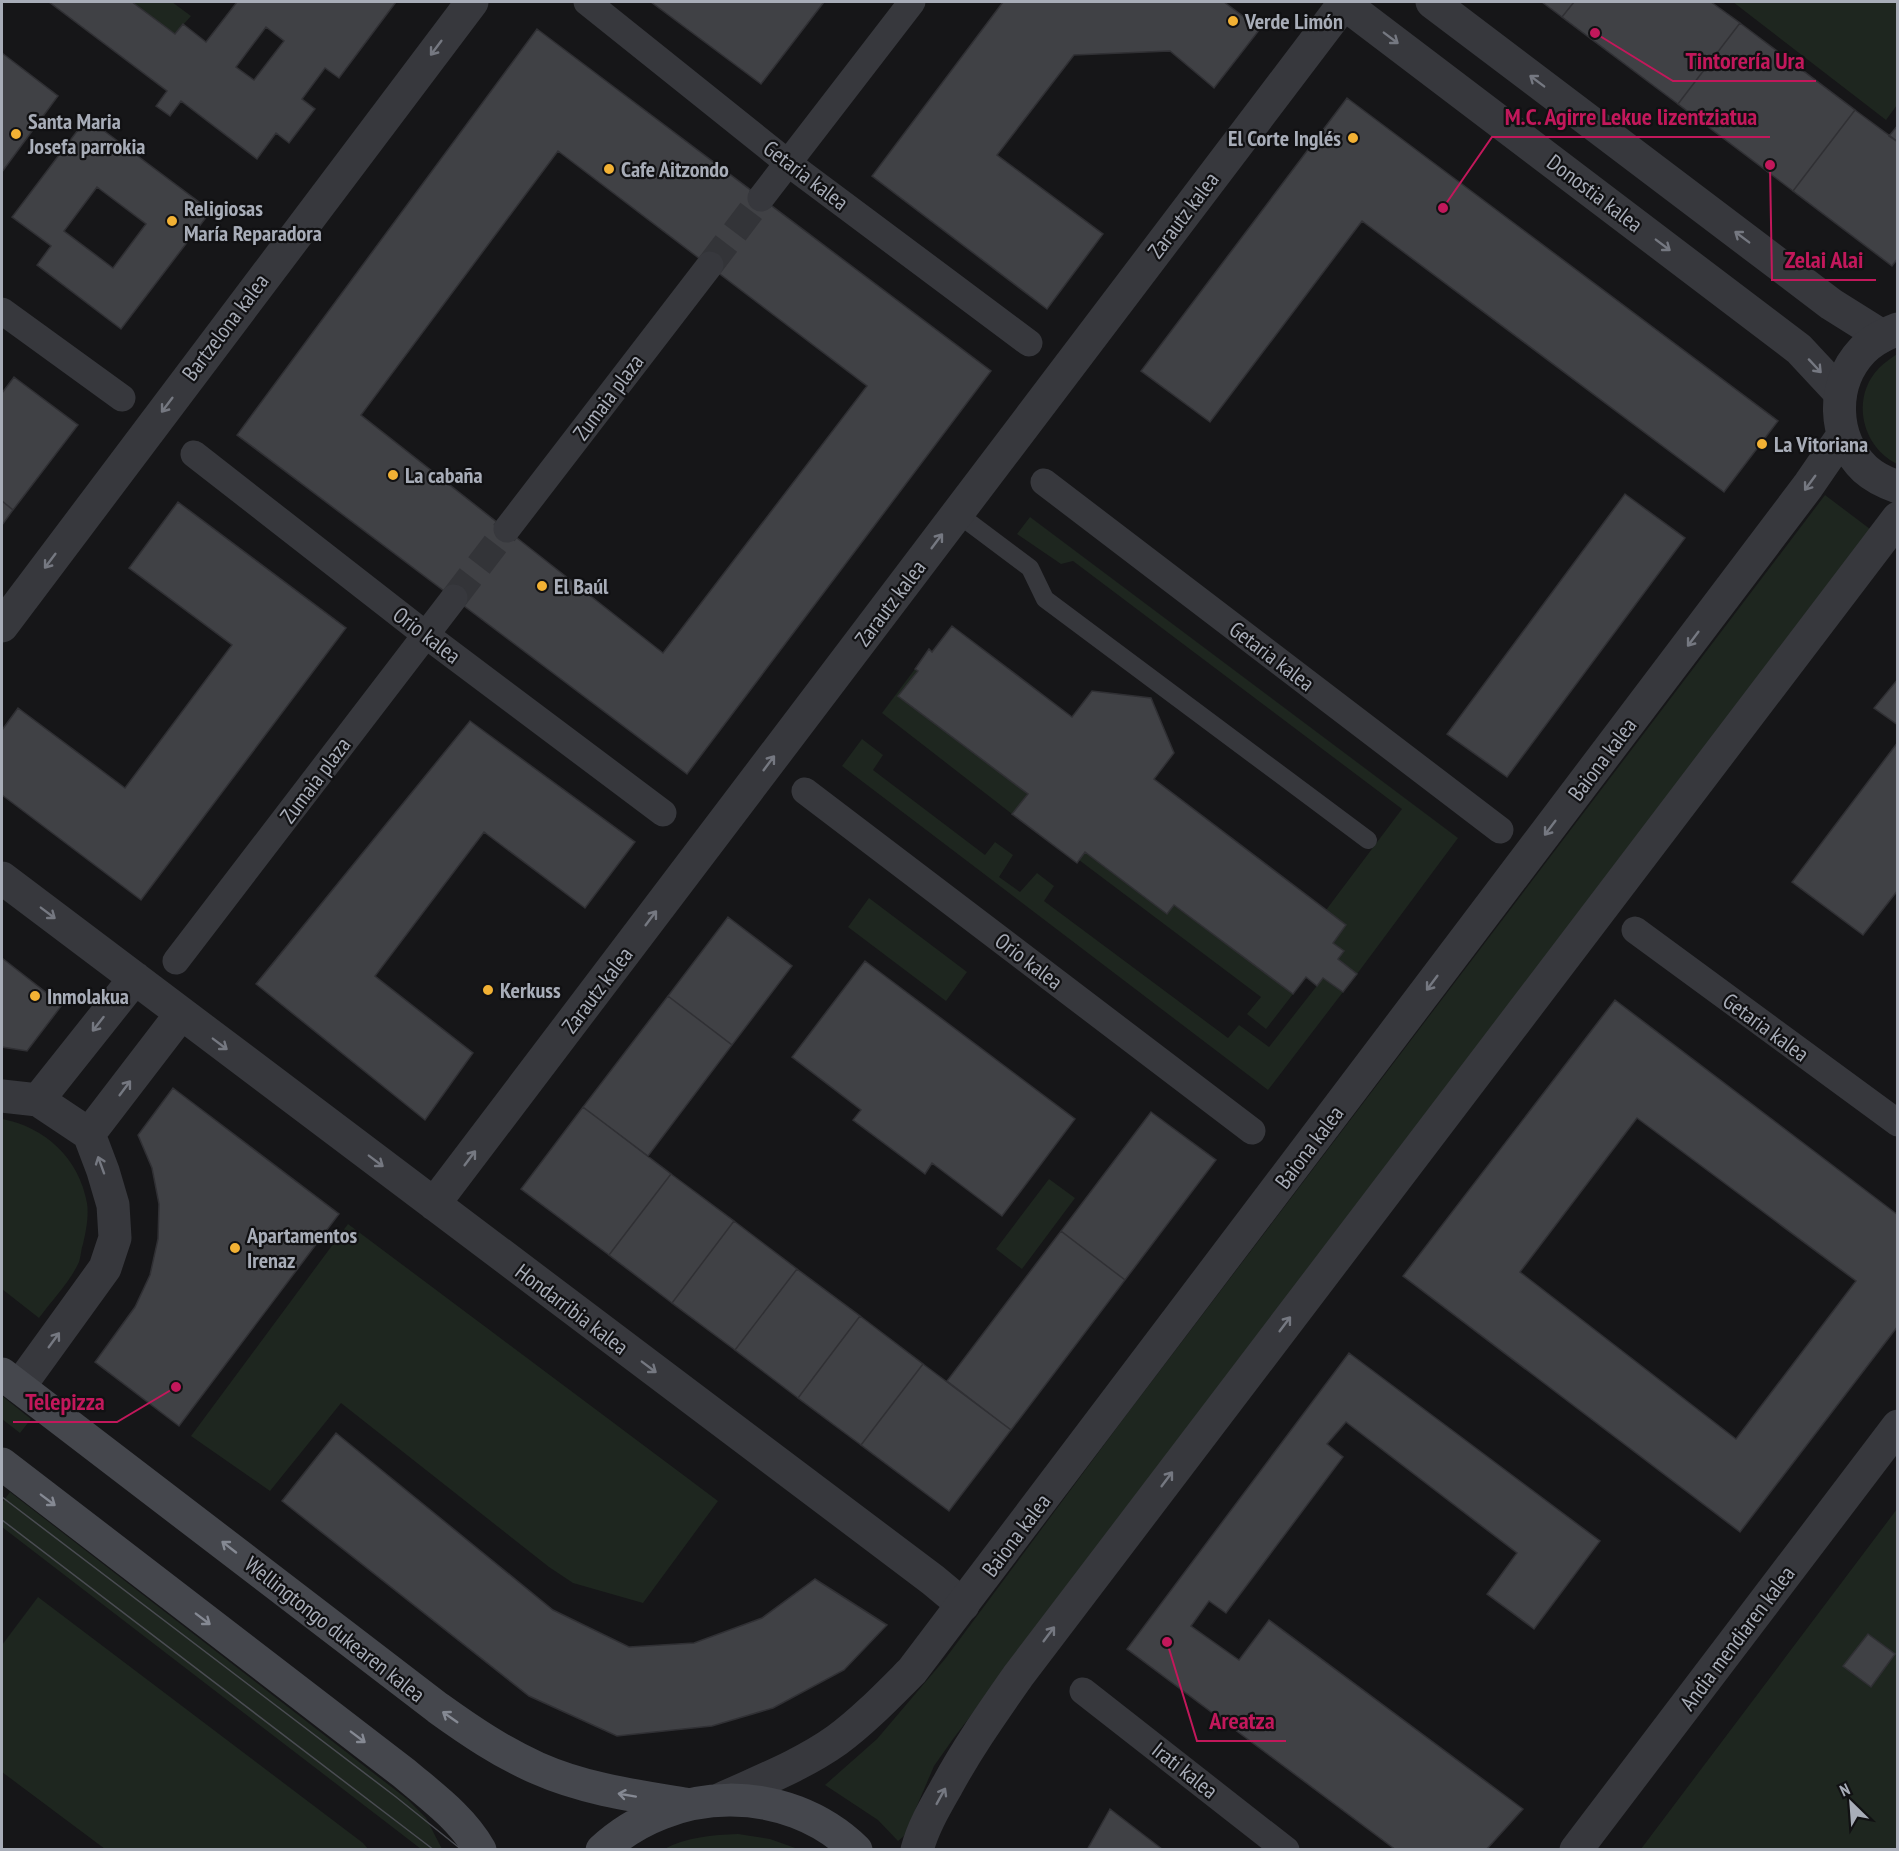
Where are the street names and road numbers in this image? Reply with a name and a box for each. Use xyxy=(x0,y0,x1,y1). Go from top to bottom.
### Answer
street label: Getaria kalea xyxy=(758,134,854,216)
street label: Donostia kalea xyxy=(1542,148,1648,238)
street label: Zarautz kalea xyxy=(1141,166,1225,264)
street label: Bartzelona kalea xyxy=(176,268,274,386)
street label: Zumaia plaza xyxy=(567,348,649,446)
street label: Zarautz kalea xyxy=(848,554,932,652)
street label: Orio kalea xyxy=(388,601,466,669)
street label: Getaria kalea xyxy=(1224,615,1320,697)
street label: Baiona kalea xyxy=(1562,712,1642,806)
street label: Zumaia plaza xyxy=(274,731,356,829)
street label: Orio kalea xyxy=(990,927,1068,995)
street label: Zarautz kalea xyxy=(555,941,639,1039)
street label: Getaria kalea xyxy=(1718,986,1814,1068)
street label: Baiona kalea xyxy=(1269,1100,1349,1194)
street label: Hondarribia kalea xyxy=(510,1257,634,1361)
street label: Baiona kalea xyxy=(976,1488,1056,1582)
street label: Wellingtongo dukearen kalea xyxy=(239,1550,431,1708)
street label: Andia mendiaren kalea xyxy=(1674,1560,1800,1716)
street label: Irati kalea xyxy=(1147,1736,1223,1804)

